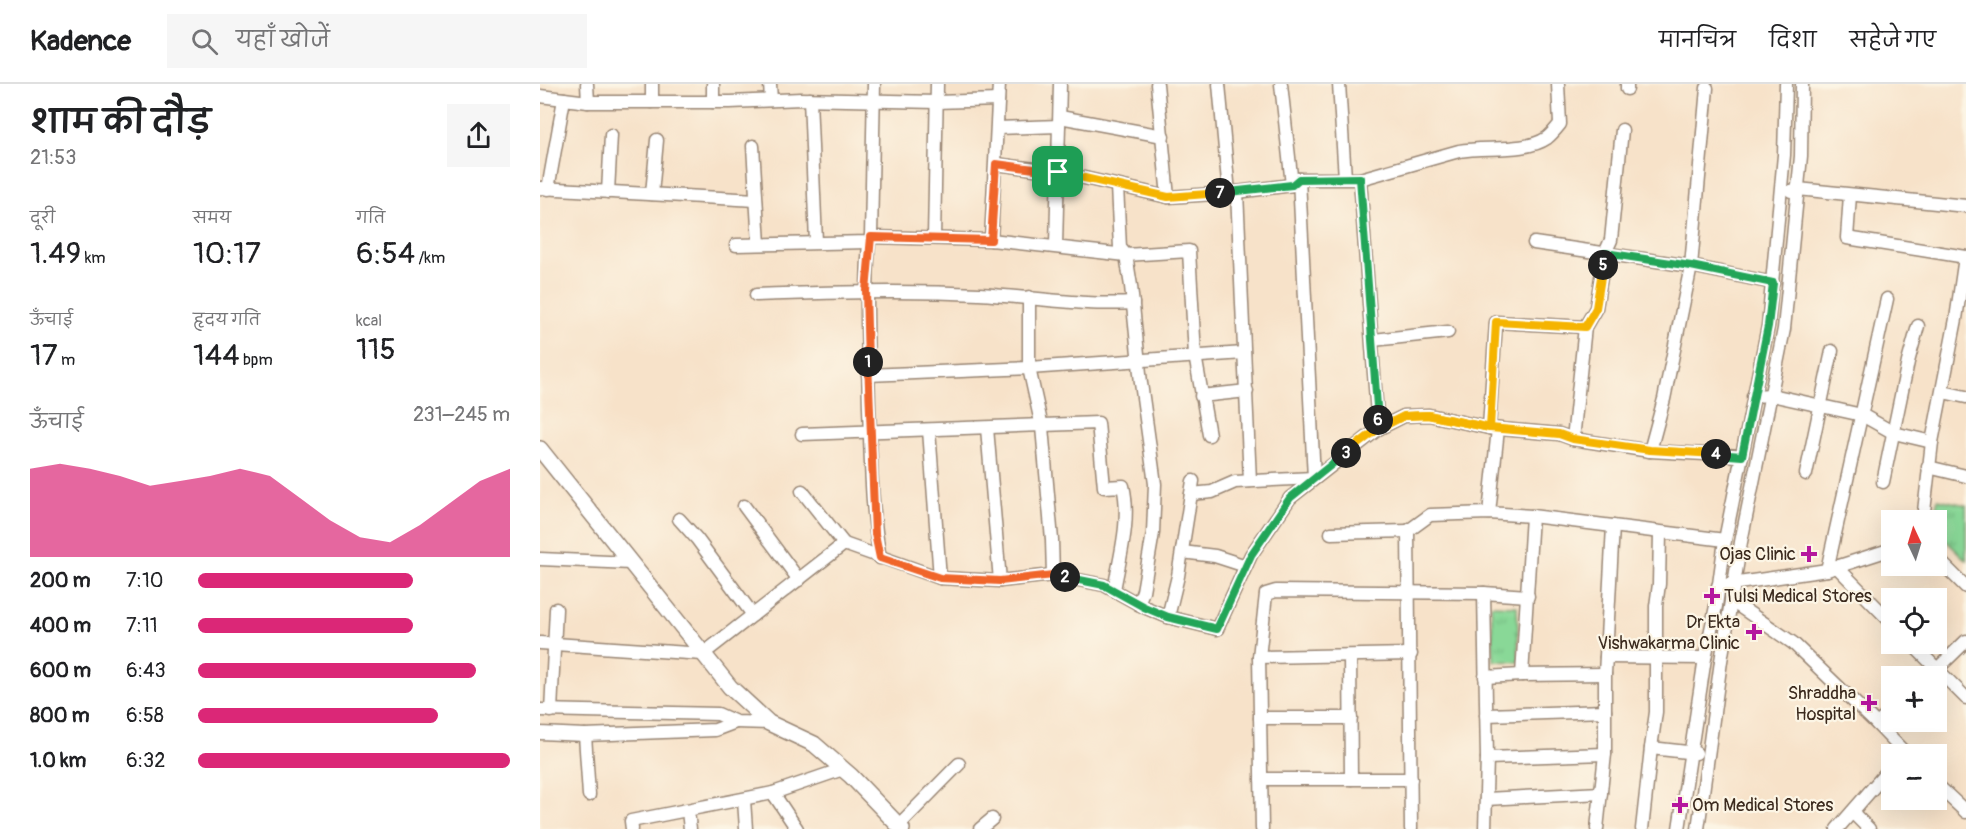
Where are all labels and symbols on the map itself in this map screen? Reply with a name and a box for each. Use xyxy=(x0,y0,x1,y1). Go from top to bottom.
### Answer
pin xyxy=(1032,146,1083,197)
pin: 7 xyxy=(1205,178,1235,208)
pin: 5 xyxy=(1588,250,1618,280)
pin: 1 xyxy=(853,347,883,377)
pin: 6 xyxy=(1363,405,1393,435)
pin: 3 xyxy=(1331,438,1361,468)
pin: 4 xyxy=(1701,439,1731,469)
north arrow xyxy=(1881,510,1947,576)
place label: Ojas Clinic xyxy=(1719,543,1796,566)
marker: Ojas Clinic xyxy=(1800,545,1818,563)
pin: 2 xyxy=(1050,562,1080,592)
place label: Tulsi Medical Stores xyxy=(1724,585,1872,608)
marker: Tulsi Medical Stores xyxy=(1705,589,1719,603)
place label: Dr Ekta Vishwakarma Clinic xyxy=(1597,611,1740,655)
marker: Dr Ekta Vishwakarma Clinic xyxy=(1745,623,1763,641)
place label: Shraddha Hospital xyxy=(1788,682,1856,726)
marker: Shraddha Hospital xyxy=(1860,694,1878,712)
place label: Om Medical Stores xyxy=(1692,794,1833,817)
marker: Om Medical Stores xyxy=(1673,798,1687,812)

